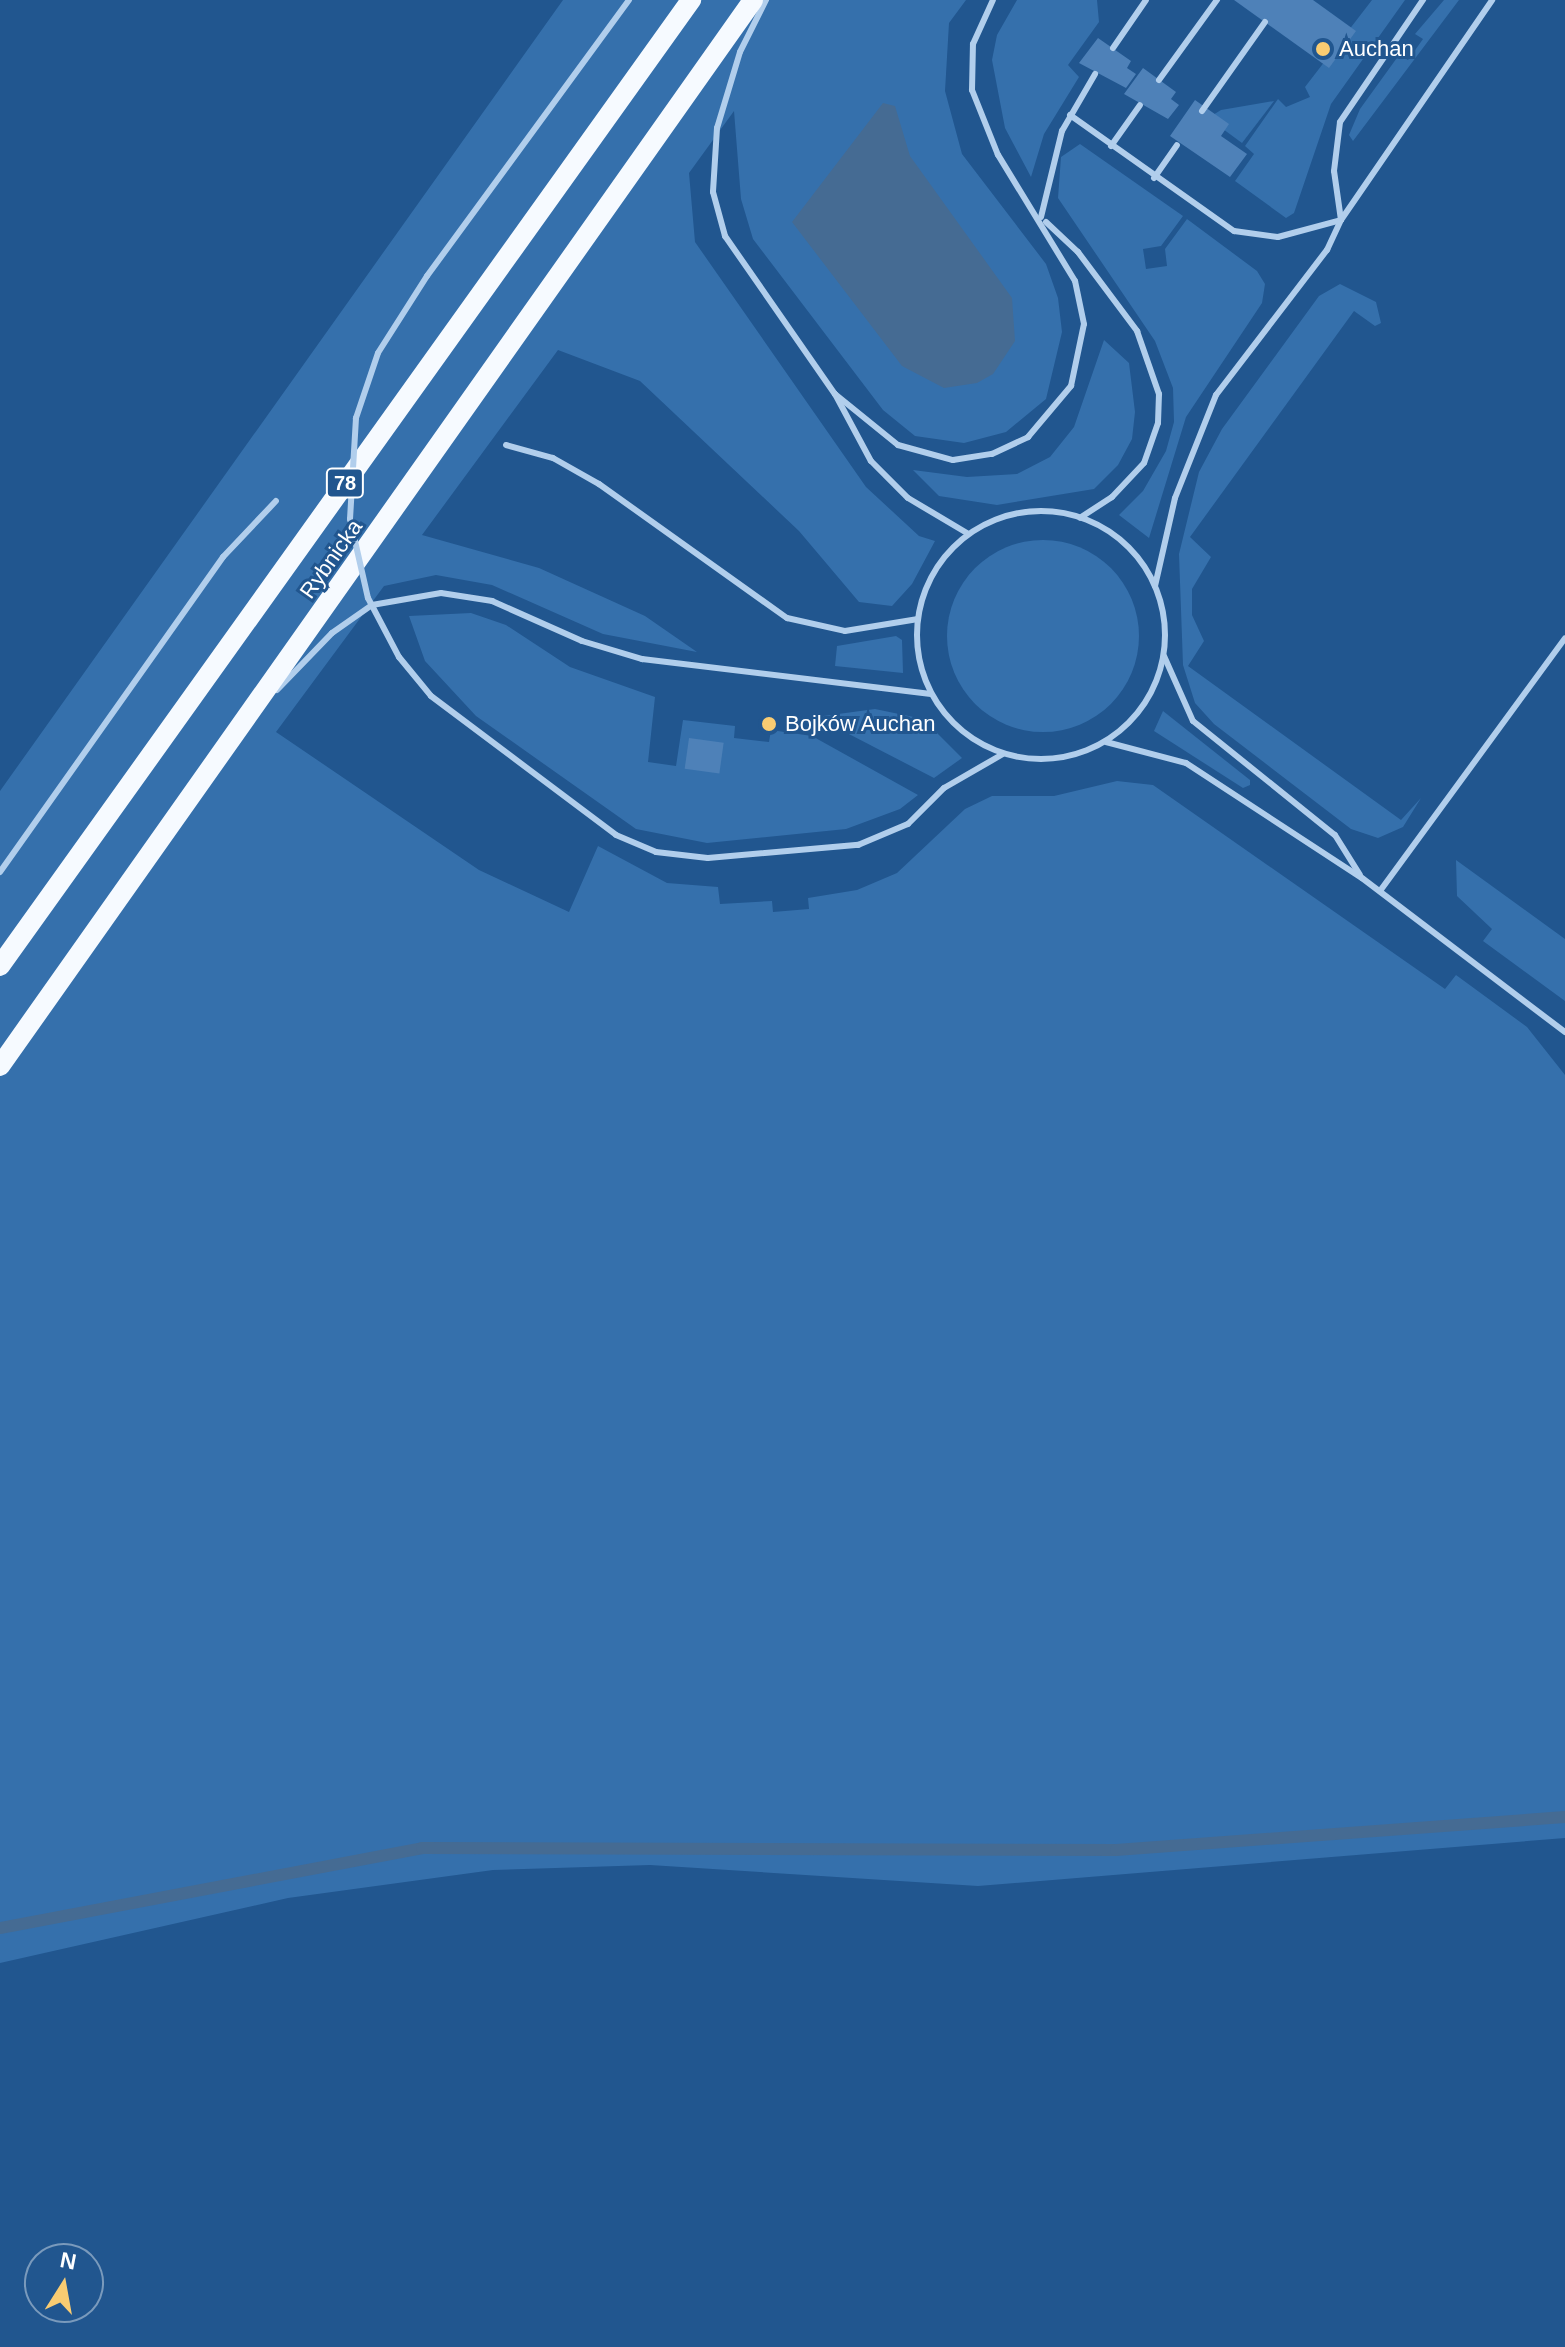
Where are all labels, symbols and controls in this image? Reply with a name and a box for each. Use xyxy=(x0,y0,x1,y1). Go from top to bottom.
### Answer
place label: Auchan xyxy=(1339,36,1414,62)
marker: Auchan xyxy=(1314,40,1332,58)
road number: 78 xyxy=(325,467,365,499)
street label: Rybnicka xyxy=(294,514,368,604)
place label: Bojków Auchan xyxy=(785,711,937,737)
marker: Bojków Auchan xyxy=(760,715,778,733)
north arrow xyxy=(24,2243,104,2323)
text: N xyxy=(58,2247,78,2275)

